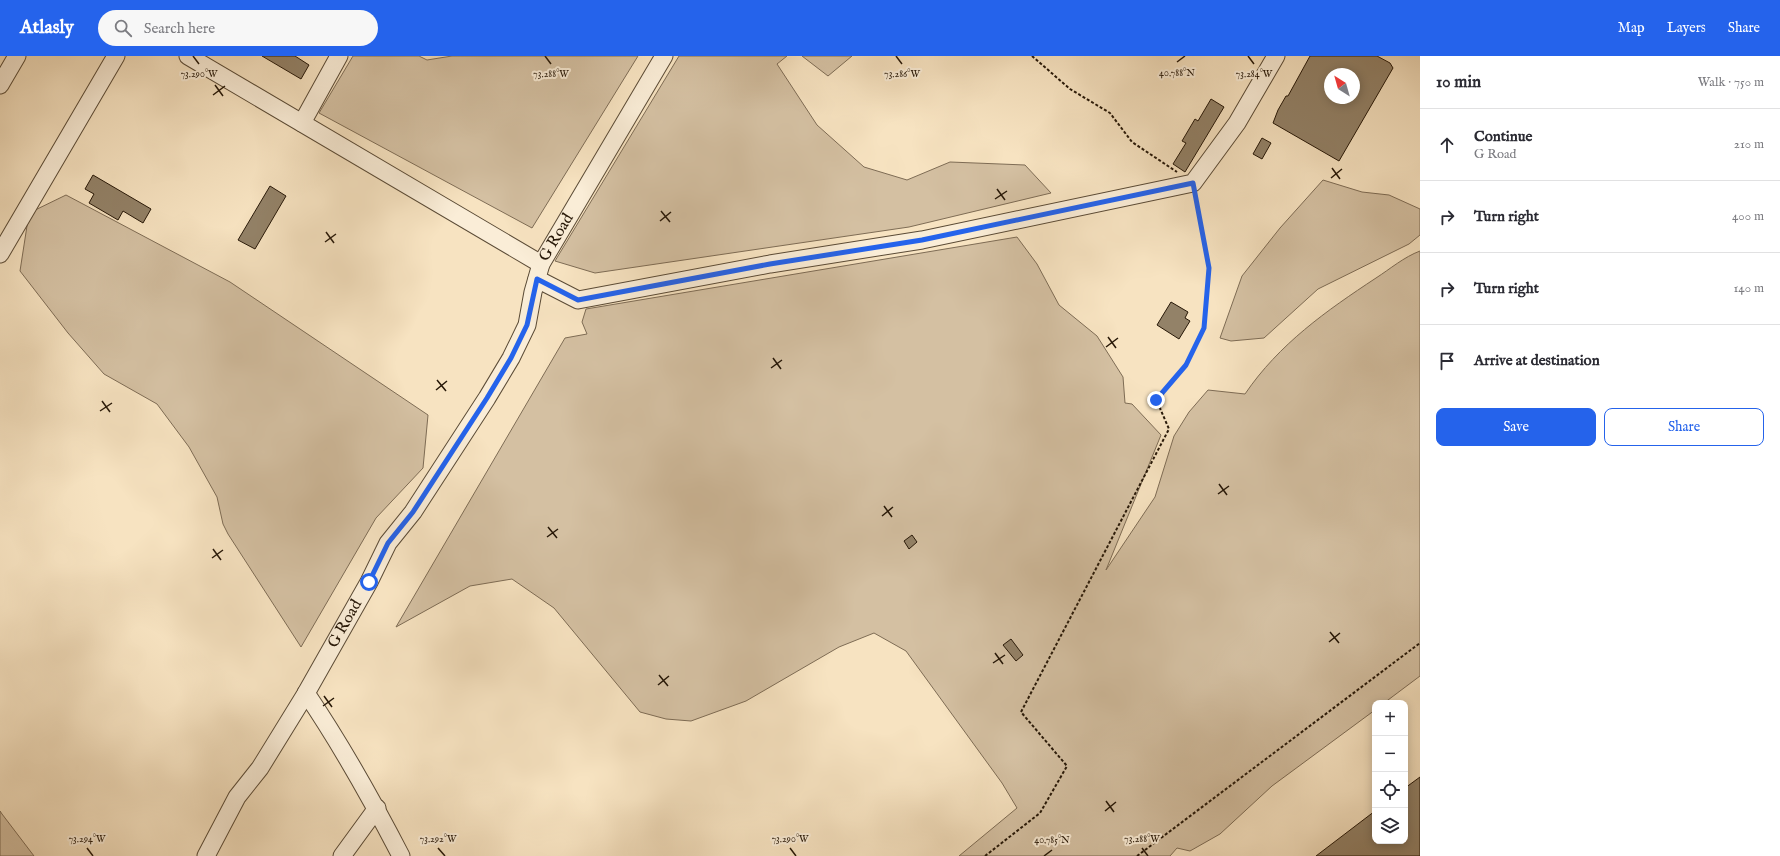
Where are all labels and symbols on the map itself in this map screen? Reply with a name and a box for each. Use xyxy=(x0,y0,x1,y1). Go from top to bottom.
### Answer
text: 40.788°N xyxy=(1159,67,1195,80)
text: 73.290°W xyxy=(180,68,218,81)
text: 73.288°W xyxy=(533,68,569,81)
text: 73.286°W xyxy=(884,68,921,81)
text: 73.284°W xyxy=(1236,68,1273,81)
north arrow xyxy=(1324,68,1360,104)
street label: G Road xyxy=(535,210,579,265)
route end xyxy=(1147,391,1165,409)
route start xyxy=(360,573,378,591)
street label: G Road xyxy=(324,596,367,652)
text: 73.294°W xyxy=(68,833,106,846)
text: 73.292°W xyxy=(419,833,457,846)
text: 73.290°W xyxy=(771,833,809,846)
text: 73.288°W xyxy=(1124,833,1160,846)
text: 40.785°N xyxy=(1034,834,1070,847)

